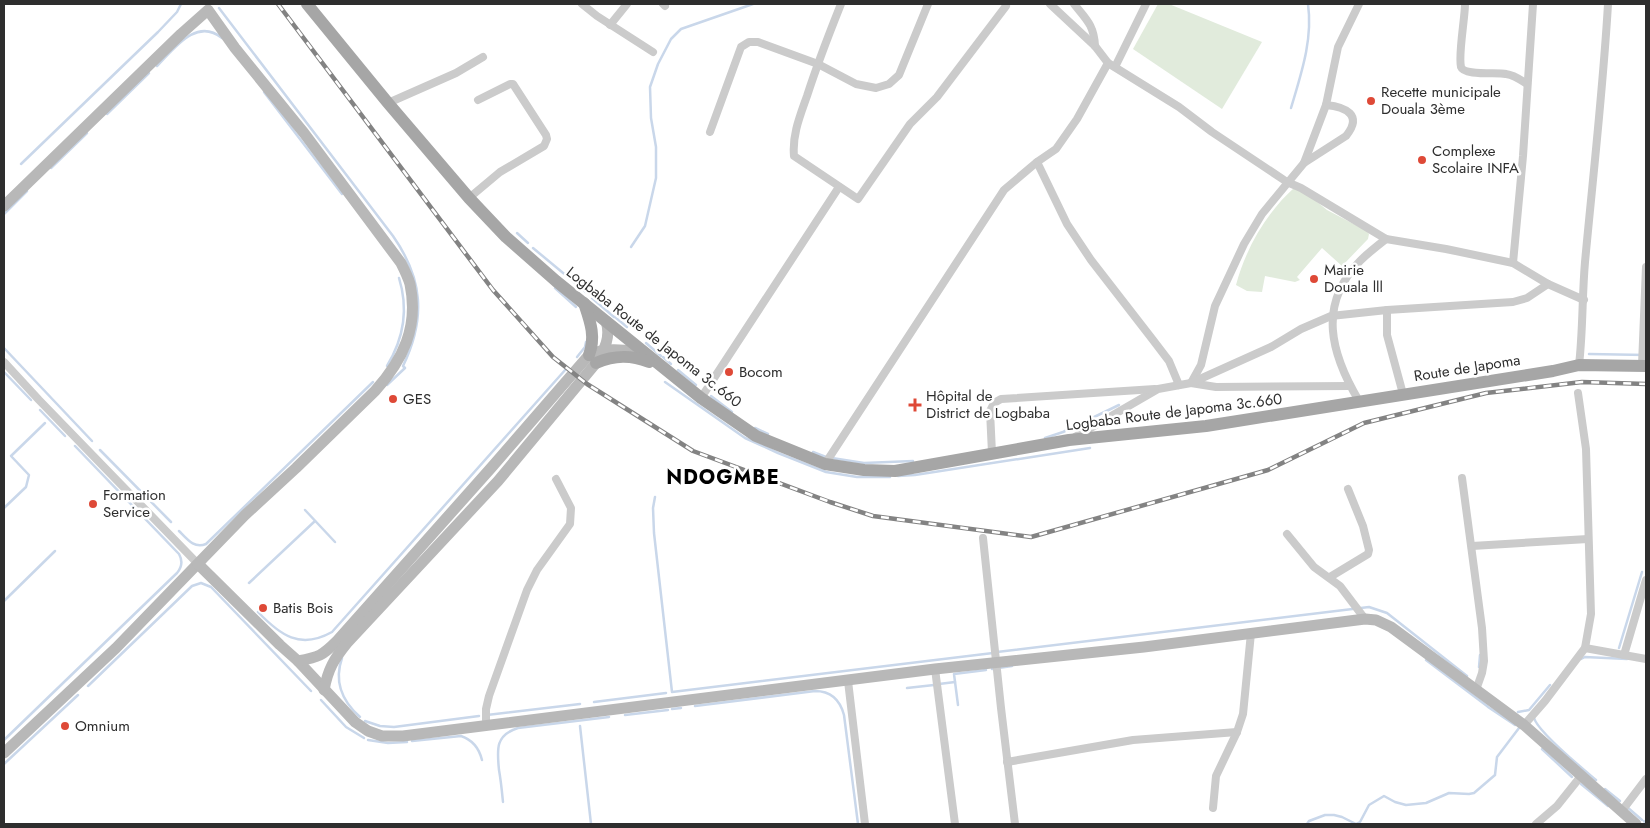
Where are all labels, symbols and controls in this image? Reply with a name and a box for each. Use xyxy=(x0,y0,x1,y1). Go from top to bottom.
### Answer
place label: Recette municipale Douala 3ème xyxy=(1381,81,1501,120)
marker: Recette municipale Douala 3ème xyxy=(1365,95,1377,107)
place label: Complexe Scolaire INFA xyxy=(1432,140,1519,179)
marker: Complexe Scolaire INFA xyxy=(1416,154,1428,166)
place label: Mairie Douala lll xyxy=(1324,259,1383,298)
street label: Logbaba Route de Japoma 3c.660 xyxy=(561,261,747,413)
marker: Mairie Douala lll xyxy=(1308,273,1320,285)
street label: Route de Japoma xyxy=(1412,349,1522,387)
place label: Bocom xyxy=(739,361,783,383)
marker: Bocom xyxy=(723,366,735,378)
place label: Hôpital de District de Logbaba xyxy=(926,385,1050,424)
place label: GES xyxy=(403,388,431,410)
street label: Logbaba Route de Japoma 3c.660 xyxy=(1065,388,1283,436)
marker: GES xyxy=(387,393,399,405)
marker: Hôpital de District de Logbaba xyxy=(908,398,922,412)
district label: NDOGMBE xyxy=(666,463,780,492)
place label: Formation Service xyxy=(103,484,166,523)
marker: Formation Service xyxy=(87,498,99,510)
place label: Batis Bois xyxy=(273,597,333,619)
marker: Batis Bois xyxy=(257,602,269,614)
place label: Omnium xyxy=(75,715,130,737)
marker: Omnium xyxy=(59,720,71,732)

